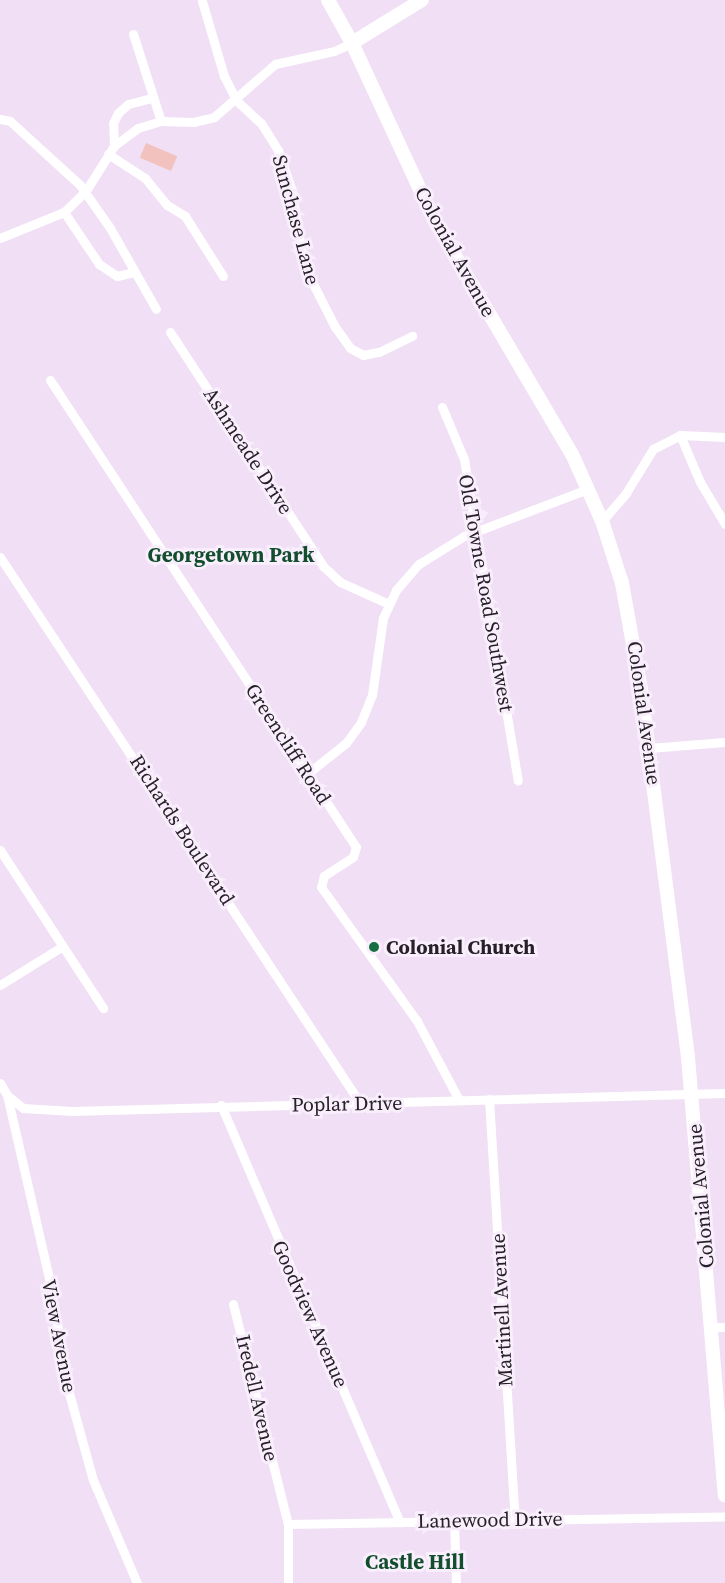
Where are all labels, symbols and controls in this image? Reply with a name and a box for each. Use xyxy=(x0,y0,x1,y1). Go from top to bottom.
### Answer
street label: Sunchase Lane xyxy=(267,152,325,288)
street label: Colonial Avenue xyxy=(409,183,501,321)
street label: Ashmeade Drive xyxy=(198,383,298,519)
street label: Old Towne Road Southwest xyxy=(453,472,519,714)
district label: Georgetown Park xyxy=(147,542,315,568)
street label: Colonial Avenue xyxy=(622,640,666,786)
street label: Greencliff Road xyxy=(240,679,336,809)
street label: Richards Boulevard xyxy=(125,751,239,909)
place label: Colonial Church xyxy=(386,935,535,959)
marker: Colonial Church xyxy=(367,940,381,954)
street label: Poplar Drive xyxy=(291,1091,403,1117)
street label: Colonial Avenue xyxy=(683,1123,719,1269)
street label: Martinell Avenue xyxy=(486,1233,518,1387)
street label: Goodview Avenue xyxy=(267,1237,353,1391)
street label: View Avenue xyxy=(36,1278,82,1394)
street label: Iredell Avenue xyxy=(231,1332,283,1464)
street label: Lanewood Drive xyxy=(417,1507,563,1533)
district label: Castle Hill xyxy=(365,1549,465,1575)

